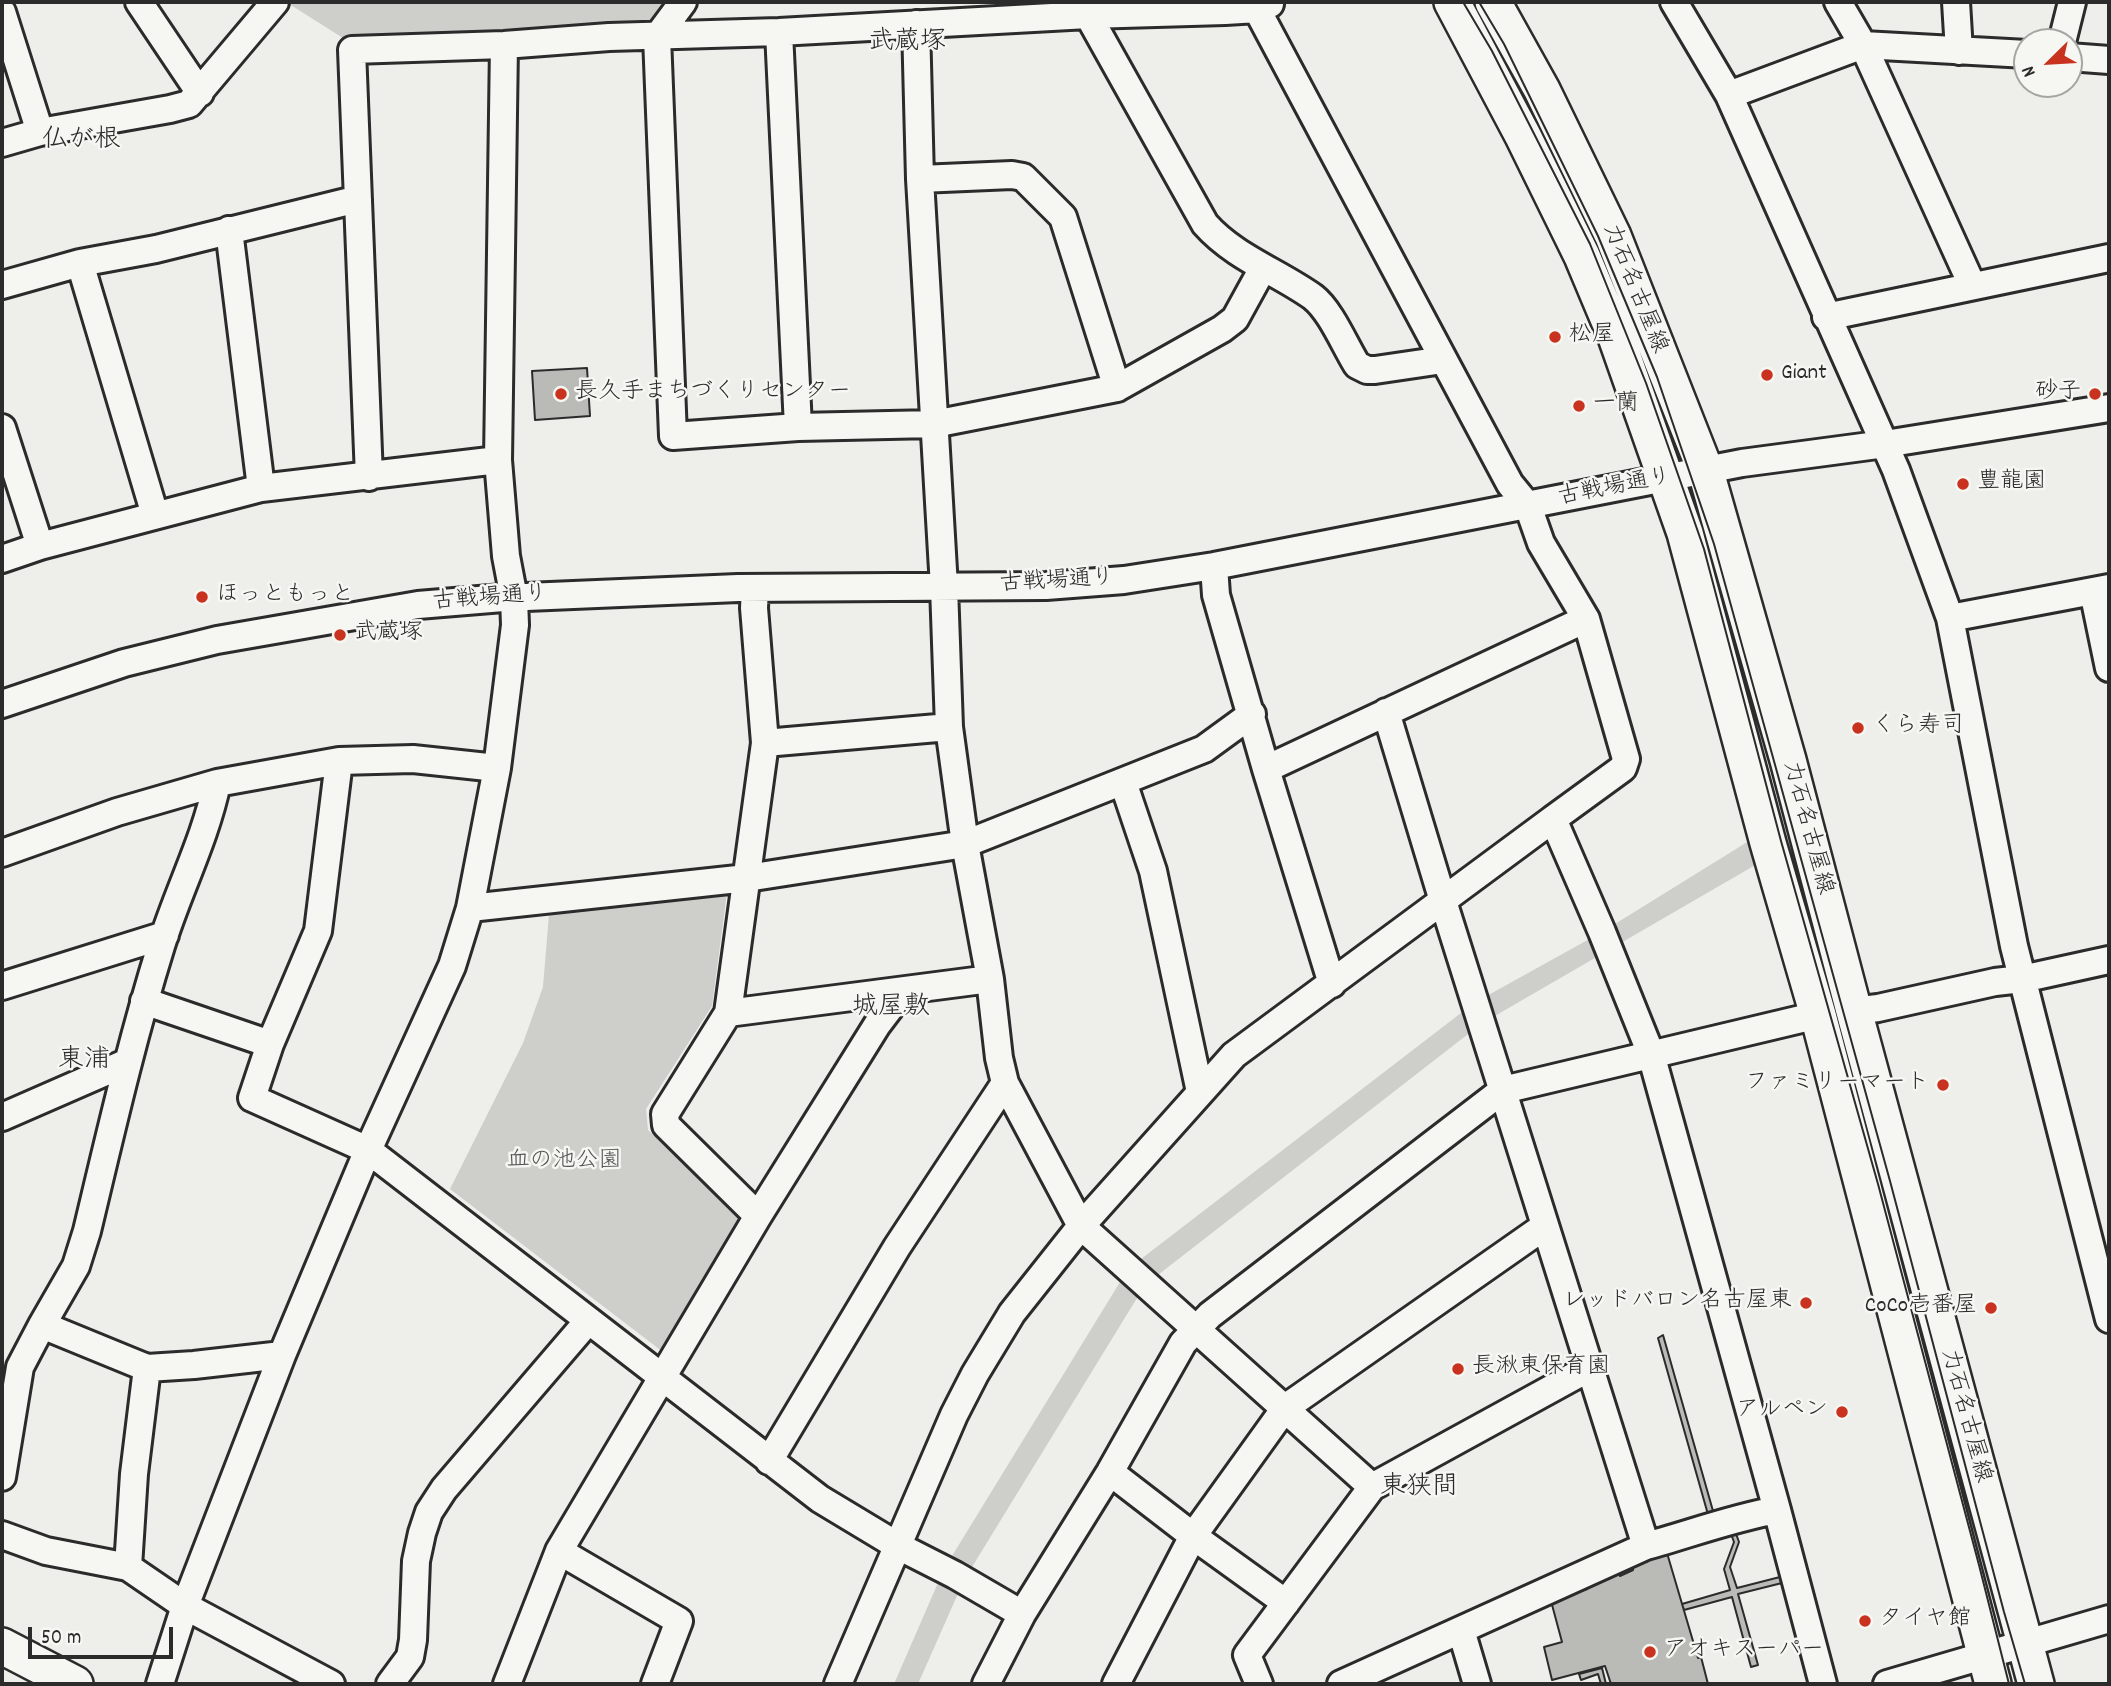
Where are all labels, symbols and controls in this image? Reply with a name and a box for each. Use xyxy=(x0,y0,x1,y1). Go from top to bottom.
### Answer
district label: 武蔵塚 xyxy=(868,28,946,60)
north arrow xyxy=(2013,28,2083,98)
text: N xyxy=(2016,61,2044,81)
district label: 仏が根 xyxy=(42,126,120,158)
street label: 力石名古屋線 xyxy=(1594,220,1672,358)
place label: 松屋 xyxy=(1569,323,1615,351)
marker: 松屋 xyxy=(1547,329,1563,345)
place label: Giant xyxy=(1781,361,1827,389)
marker: Giant xyxy=(1759,367,1775,383)
place label: 長久手まちづくりセンター xyxy=(575,380,851,408)
place label: 砂子 xyxy=(2035,380,2081,408)
marker: 長久手まちづくりセンター xyxy=(553,386,569,402)
marker: 砂子 xyxy=(2087,386,2103,402)
place label: 一蘭 xyxy=(1593,392,1639,420)
marker: 一蘭 xyxy=(1571,398,1587,414)
street label: 古戦場通り xyxy=(1556,464,1674,514)
place label: 豊龍園 xyxy=(1977,470,2046,498)
marker: 豊龍園 xyxy=(1955,476,1971,492)
street label: 古戦場通り xyxy=(999,566,1115,600)
street label: 古戦場通り xyxy=(432,582,548,618)
place label: ほっともっと xyxy=(216,583,354,611)
marker: ほっともっと xyxy=(194,589,210,605)
place label: 武蔵塚 xyxy=(354,621,423,649)
marker: 武蔵塚 xyxy=(332,627,348,643)
place label: くら寿司 xyxy=(1872,714,1964,742)
marker: くら寿司 xyxy=(1850,720,1866,736)
street label: 力石名古屋線 xyxy=(1775,758,1837,898)
district label: 城屋敷 xyxy=(852,993,930,1025)
district label: 東浦 xyxy=(58,1046,110,1078)
place label: ファミリーマート xyxy=(1745,1071,1929,1099)
marker: ファミリーマート xyxy=(1935,1077,1951,1093)
park label: 血の池公園 xyxy=(507,1149,621,1177)
place label: レッドバロン名古屋東 xyxy=(1562,1289,1792,1317)
place label: CoCo壱番屋 xyxy=(1865,1294,1977,1322)
marker: レッドバロン名古屋東 xyxy=(1798,1295,1814,1311)
marker: CoCo壱番屋 xyxy=(1983,1300,1999,1316)
street label: 力石名古屋線 xyxy=(1933,1346,1995,1486)
place label: 長湫東保育園 xyxy=(1472,1355,1610,1383)
marker: 長湫東保育園 xyxy=(1450,1361,1466,1377)
place label: アルペン xyxy=(1736,1398,1828,1426)
marker: アルペン xyxy=(1834,1404,1850,1420)
district label: 東狭間 xyxy=(1380,1473,1458,1505)
place label: タイヤ館 xyxy=(1879,1607,1971,1635)
scale bar xyxy=(32,1612,177,1656)
marker: タイヤ館 xyxy=(1857,1613,1873,1629)
text: 50 m xyxy=(41,1624,81,1654)
place label: アオキスーパー xyxy=(1664,1638,1824,1666)
marker: アオキスーパー xyxy=(1642,1644,1658,1660)

